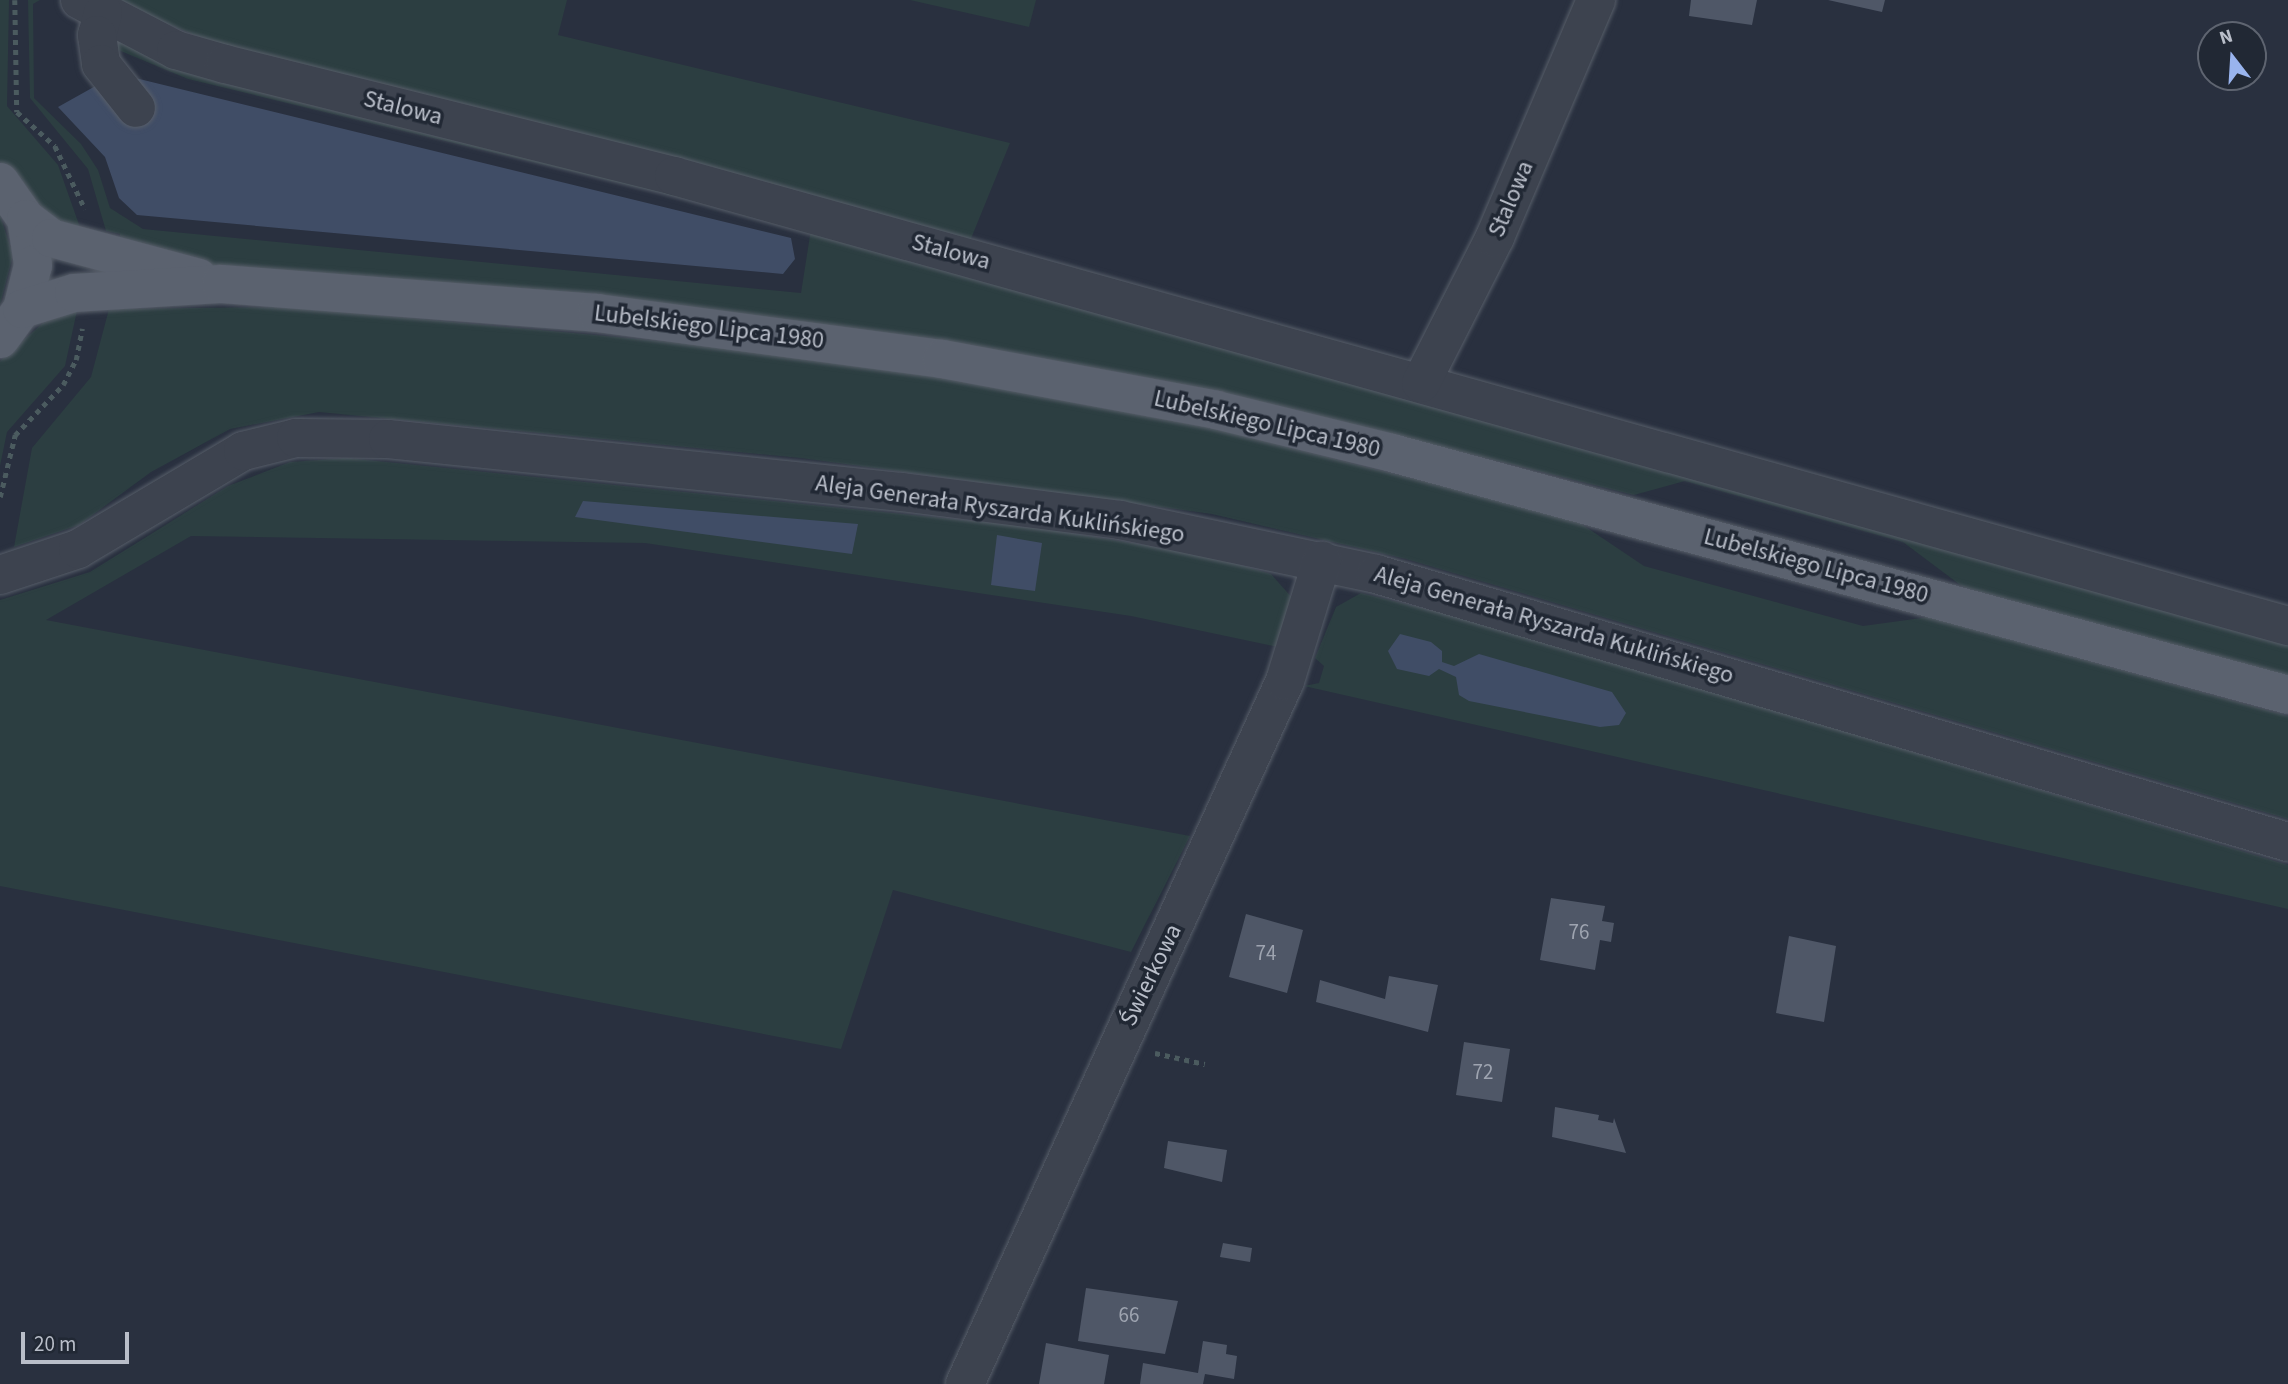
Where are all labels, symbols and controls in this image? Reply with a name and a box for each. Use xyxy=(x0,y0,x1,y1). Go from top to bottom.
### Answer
north arrow xyxy=(2197,21,2267,91)
text: N xyxy=(2216,23,2236,52)
street label: Stalowa xyxy=(361,84,445,132)
street label: Stalowa xyxy=(1482,157,1540,241)
street label: Stalowa xyxy=(909,228,993,276)
street label: Lubelskiego Lipca 1980 xyxy=(593,299,825,355)
street label: Lubelskiego Lipca 1980 xyxy=(1151,384,1383,464)
street label: Aleja Generała Ryszarda Kuklińskiego xyxy=(814,469,1186,549)
street label: Lubelskiego Lipca 1980 xyxy=(1701,522,1931,610)
street label: Aleja Generała Ryszarda Kuklińskiego xyxy=(1371,560,1737,690)
street label: Świerkowa xyxy=(1114,919,1188,1031)
house number: 76 xyxy=(1569,919,1589,945)
house number: 74 xyxy=(1256,940,1276,966)
house number: 72 xyxy=(1473,1059,1493,1085)
house number: 66 xyxy=(1119,1302,1139,1328)
scale bar xyxy=(24,1318,133,1362)
text: 20 m xyxy=(34,1329,76,1359)

